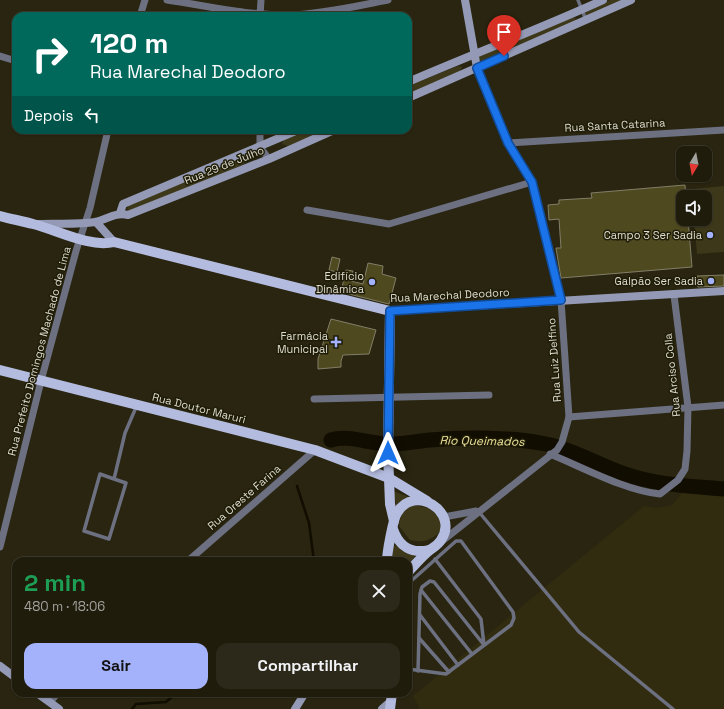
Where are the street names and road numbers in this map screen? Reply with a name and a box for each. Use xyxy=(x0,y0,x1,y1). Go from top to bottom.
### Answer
street label: Rua Santa Catarina xyxy=(564,115,666,135)
street label: Rua 29 de Julho xyxy=(182,143,266,187)
street label: Rua Prefeito Domingos Machado de Lima xyxy=(4,244,74,457)
street label: Rua Marechal Deodoro xyxy=(390,285,510,305)
street label: Rua Luiz Delfino xyxy=(544,317,564,402)
street label: Rua Arciso Colla xyxy=(661,332,683,417)
street label: Rua Doutor Maruri xyxy=(151,390,247,426)
street label: Rua Oreste Farina xyxy=(204,461,284,533)

